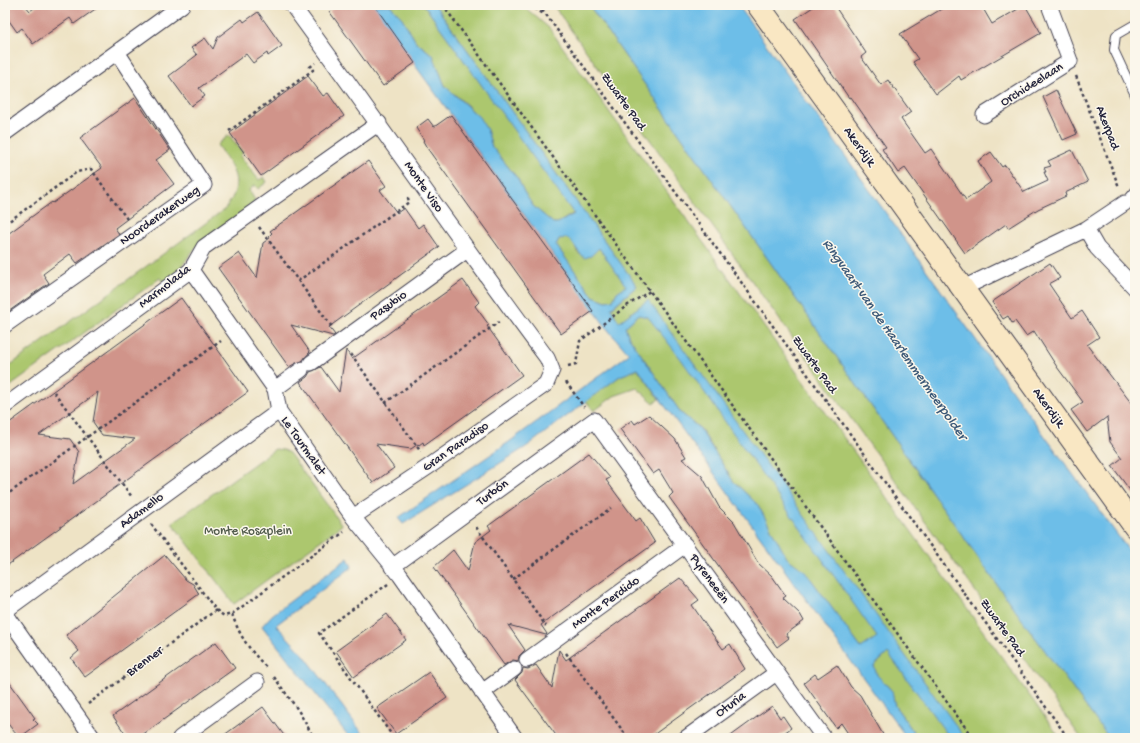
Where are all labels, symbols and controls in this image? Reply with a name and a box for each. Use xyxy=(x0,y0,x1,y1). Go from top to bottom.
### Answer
street label: Orchideelaan xyxy=(998,59,1067,110)
street label: Zwarte Pad xyxy=(597,70,650,135)
street label: Akerpad xyxy=(1092,104,1123,153)
street label: Akerdijk xyxy=(840,124,879,170)
street label: Monte Viso xyxy=(400,159,446,216)
street label: Noorderakerweg xyxy=(117,183,203,249)
water label: Ringvaart van de Haarlemmermeerpolder xyxy=(818,236,972,446)
street label: Marmolada xyxy=(136,262,195,312)
street label: Pasubio xyxy=(367,288,410,325)
street label: Zwarte Pad xyxy=(788,333,841,398)
street label: Akerdijk xyxy=(1029,385,1068,431)
street label: Le Tourmalet xyxy=(277,414,330,480)
street label: Gran Paradiso xyxy=(420,419,492,475)
street label: Turbón xyxy=(473,476,512,510)
street label: Adamello xyxy=(117,490,167,532)
park label: Monte Rosaplein xyxy=(204,524,293,539)
street label: Pyreneeën xyxy=(685,551,732,607)
street label: Monte Perdido xyxy=(569,573,643,633)
street label: Zwarte Pad xyxy=(976,596,1029,661)
street label: Brenner xyxy=(123,643,167,681)
street label: Oturia xyxy=(713,689,750,721)

